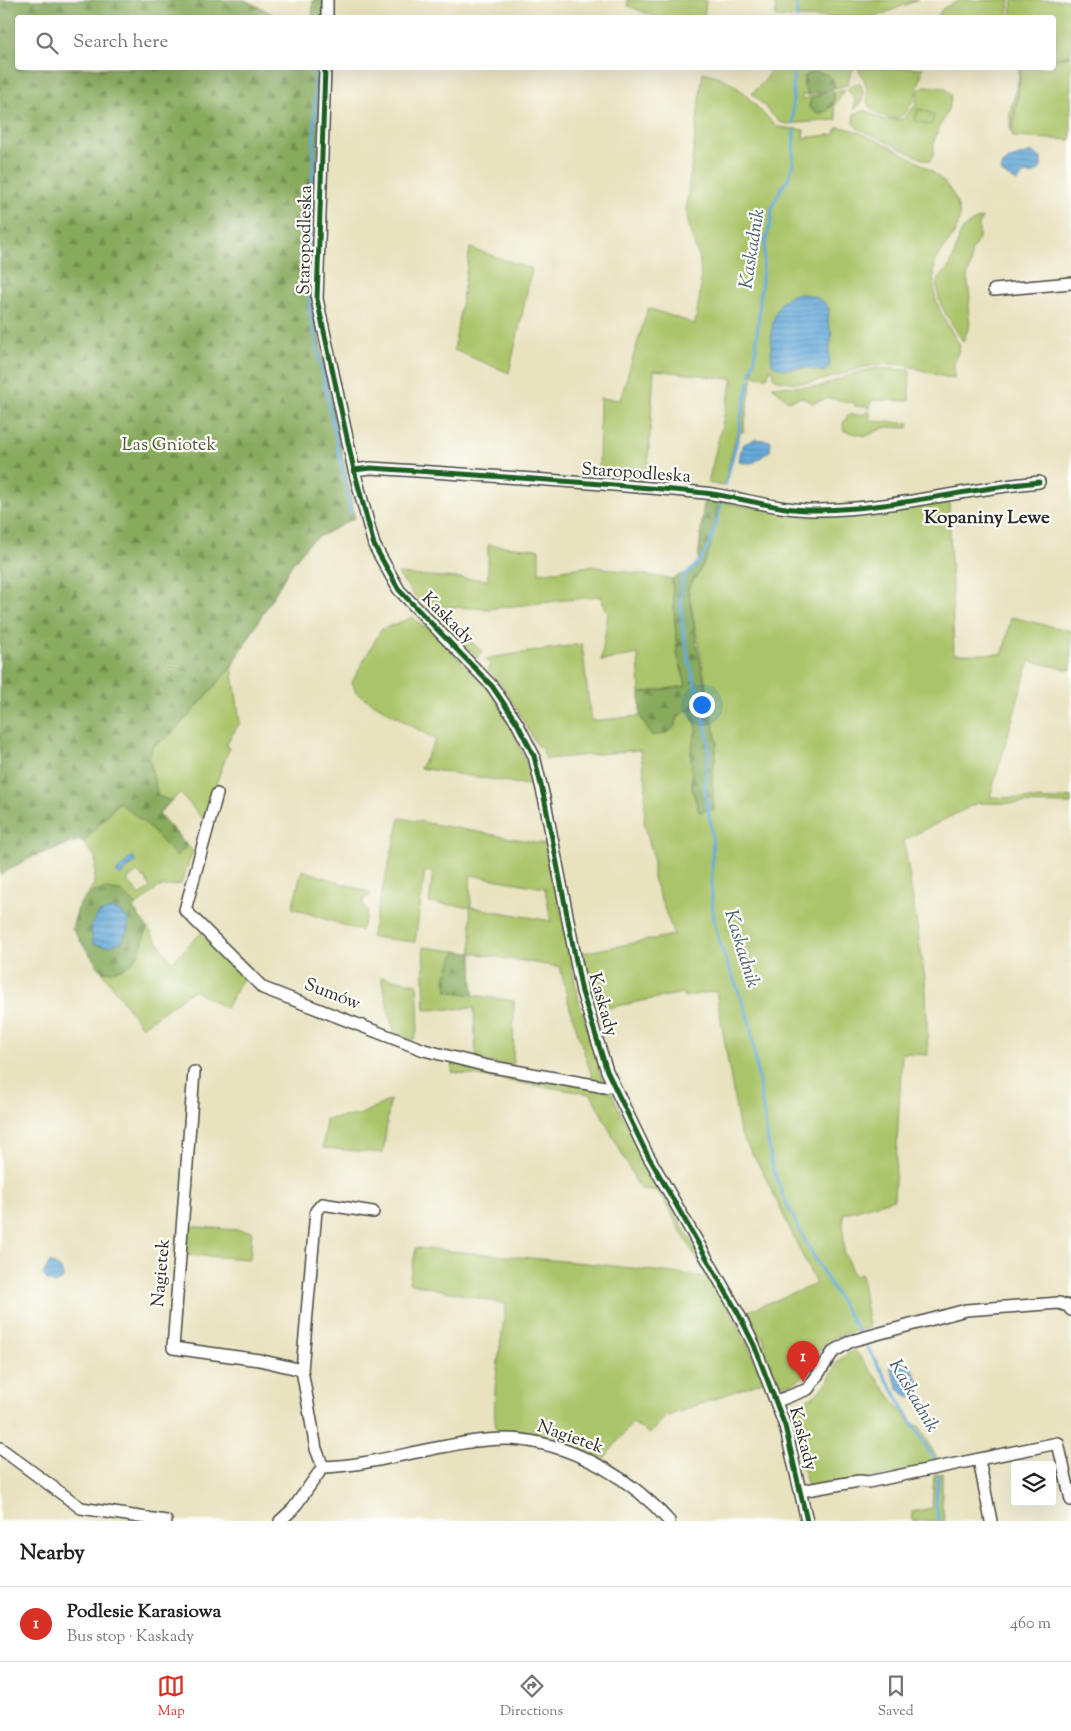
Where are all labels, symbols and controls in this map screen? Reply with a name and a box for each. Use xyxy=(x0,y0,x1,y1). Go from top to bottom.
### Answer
search box xyxy=(15,15,1056,70)
icon: search xyxy=(33,29,61,57)
text: Search here xyxy=(73,29,168,56)
street label: Staropodleska xyxy=(292,185,320,295)
water label: Kaskadnik xyxy=(733,207,773,291)
park label: Las Gniotek xyxy=(122,433,216,459)
street label: Staropodleska xyxy=(580,457,692,491)
district label: Kopaniny Lewe xyxy=(924,505,1050,532)
street label: Kaskady xyxy=(415,587,479,651)
your location xyxy=(689,692,715,718)
water label: Kaskadnik xyxy=(716,907,766,992)
street label: Kaskady xyxy=(581,970,623,1040)
street label: Sumów xyxy=(300,972,365,1018)
street label: Nagietek xyxy=(146,1237,178,1308)
pin: 1 xyxy=(787,1341,819,1382)
water label: Kaskadnik xyxy=(881,1354,945,1438)
street label: Kaskady xyxy=(781,1404,823,1474)
street label: Nagietek xyxy=(533,1415,607,1462)
map controls xyxy=(1011,1461,1056,1506)
button: layers xyxy=(1011,1461,1056,1506)
text: Nearby xyxy=(20,1539,85,1569)
text: Podlesie Karasiowa xyxy=(67,1599,221,1626)
text: 1 xyxy=(33,1613,39,1636)
text: 460 m xyxy=(1010,1613,1051,1636)
text: Bus stop · Kaskady xyxy=(67,1626,194,1649)
tab: Map xyxy=(157,1672,185,1722)
tab: Directions xyxy=(500,1672,563,1722)
tab: Saved xyxy=(878,1672,914,1722)

